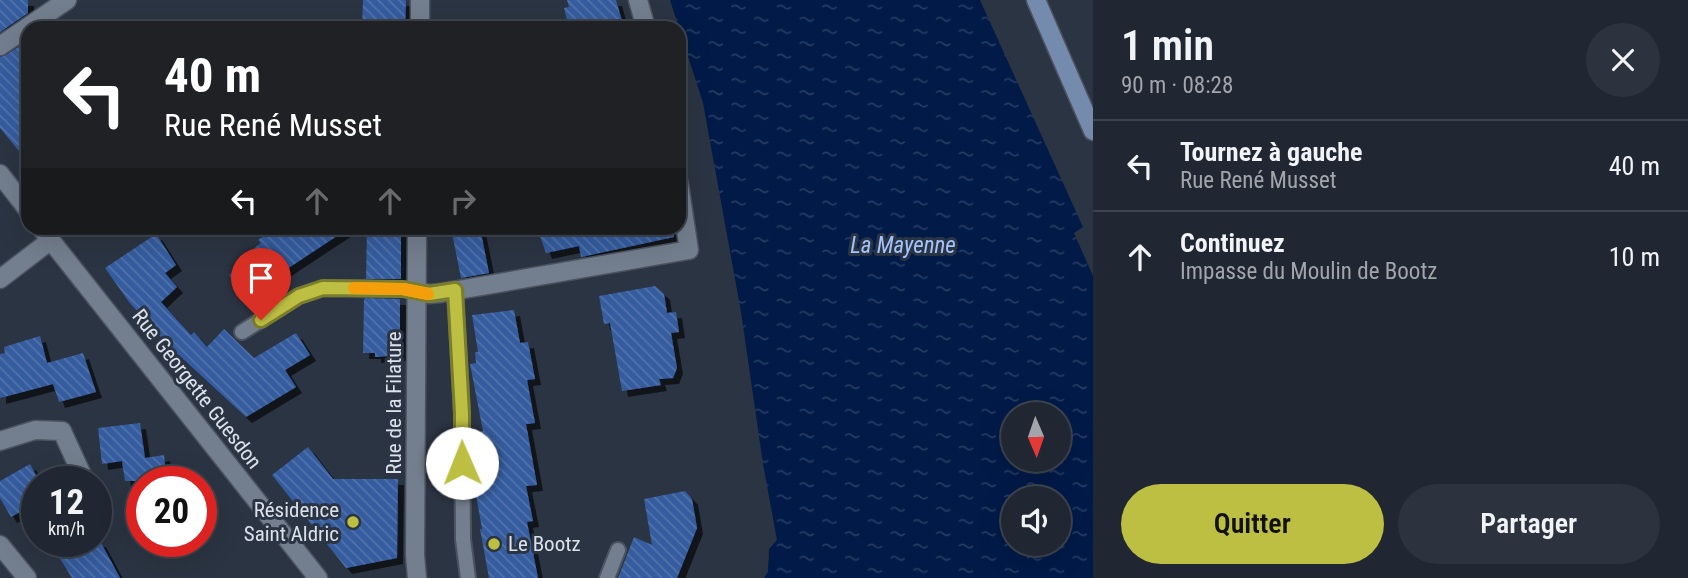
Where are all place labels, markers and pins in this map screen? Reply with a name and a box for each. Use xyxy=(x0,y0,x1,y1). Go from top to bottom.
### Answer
pin xyxy=(231,248,291,320)
place label: Résidence Saint Aldric xyxy=(244,498,339,546)
marker: Résidence Saint Aldric xyxy=(345,514,361,530)
place label: Le Bootz xyxy=(508,532,581,556)
marker: Le Bootz xyxy=(486,536,502,552)

